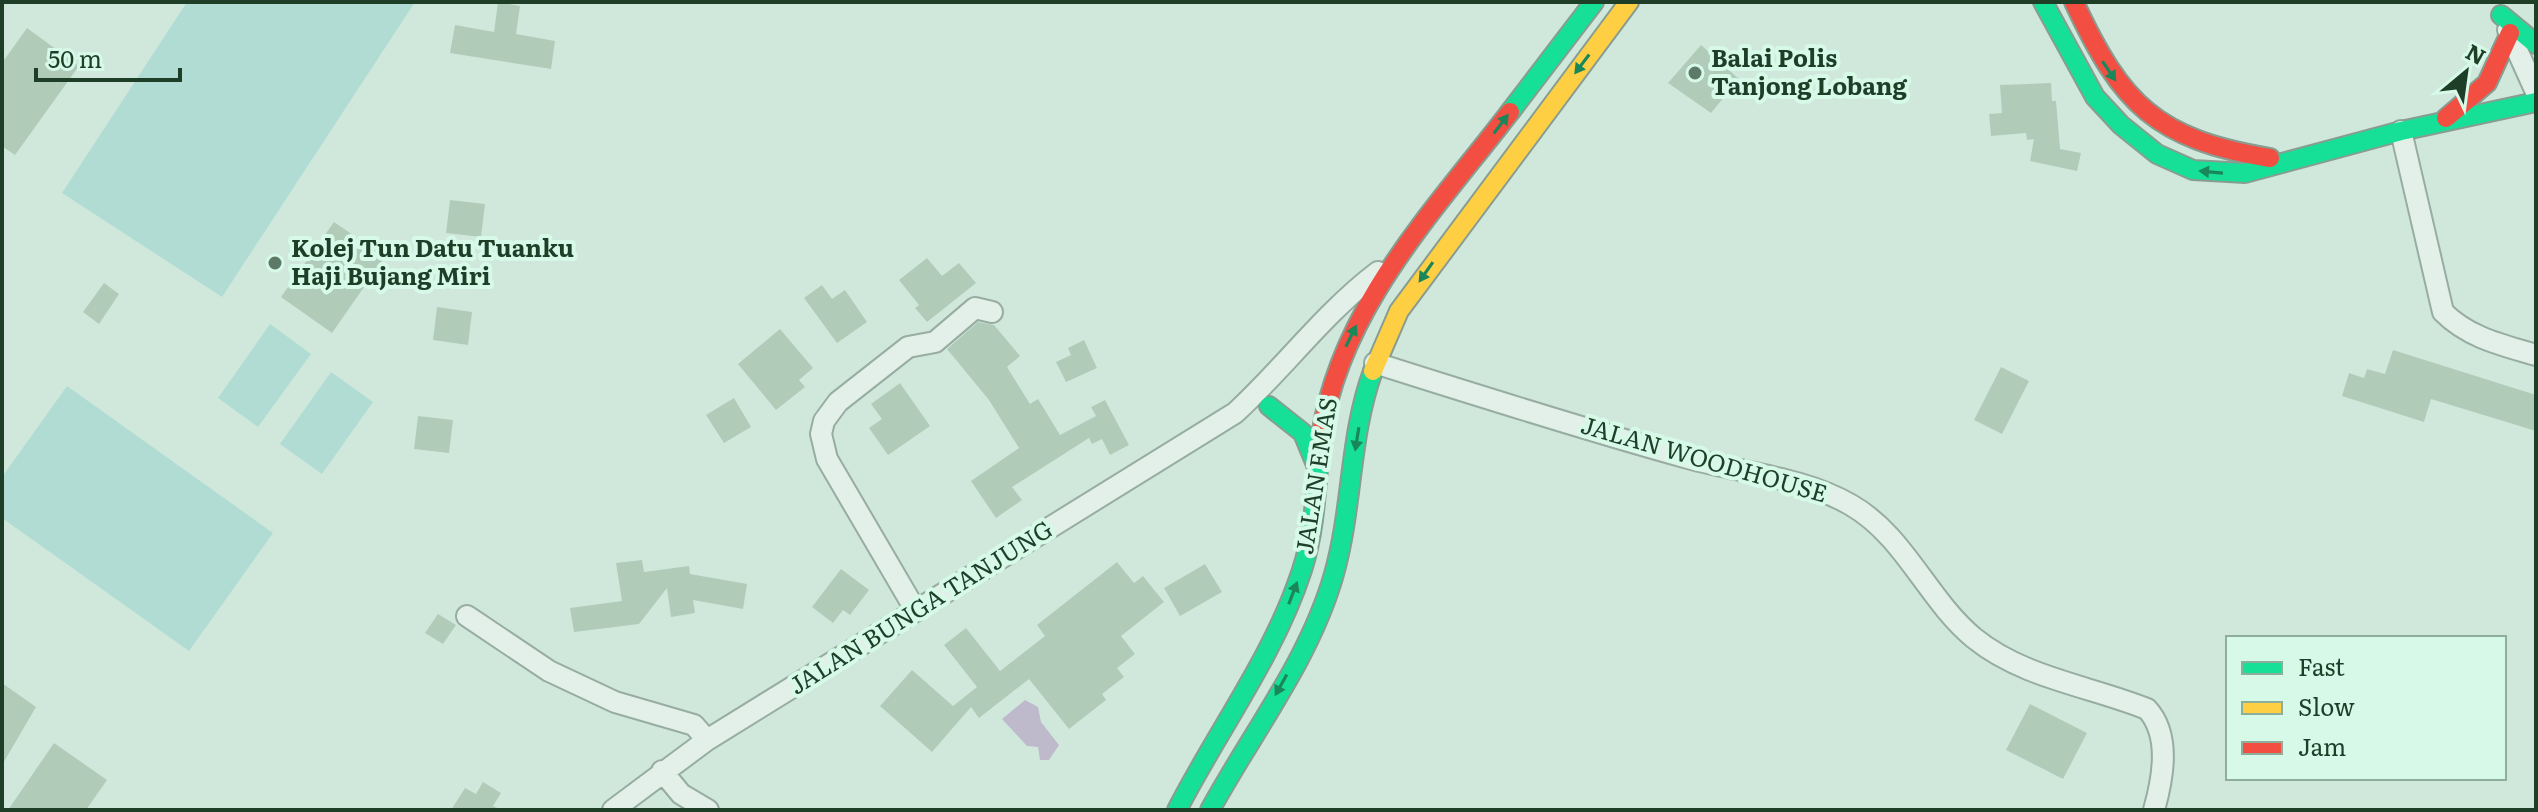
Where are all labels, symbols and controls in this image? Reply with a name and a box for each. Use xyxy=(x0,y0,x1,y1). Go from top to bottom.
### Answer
scale bar xyxy=(36,32,180,82)
north arrow xyxy=(2426,32,2506,112)
text: N xyxy=(2460,34,2492,72)
place label: Balai Polis Tanjong Lobang xyxy=(1711,39,1907,102)
text: 50 m xyxy=(48,40,102,75)
one-way arrow xyxy=(1574,54,1590,74)
one-way arrow xyxy=(2101,61,2116,82)
marker: Balai Polis Tanjong Lobang xyxy=(1686,64,1704,82)
one-way arrow xyxy=(1492,114,1508,134)
one-way arrow xyxy=(2199,165,2224,178)
place label: Kolej Tun Datu Tuanku Haji Bujang Miri xyxy=(291,229,574,292)
marker: Kolej Tun Datu Tuanku Haji Bujang Miri xyxy=(266,254,284,272)
one-way arrow xyxy=(1419,262,1434,283)
one-way arrow xyxy=(1344,324,1358,347)
street label: JALAN EMAS xyxy=(1285,395,1344,557)
street label: JALAN WOODHOUSE xyxy=(1577,406,1832,510)
one-way arrow xyxy=(1350,427,1362,452)
street label: JALAN BUNGA TANJUNG xyxy=(781,510,1058,702)
one-way arrow xyxy=(1287,581,1300,605)
legend xyxy=(2226,636,2506,780)
text: Fast xyxy=(2298,648,2345,683)
one-way arrow xyxy=(1275,674,1289,696)
text: Slow xyxy=(2298,688,2355,723)
text: Jam xyxy=(2298,728,2346,763)

